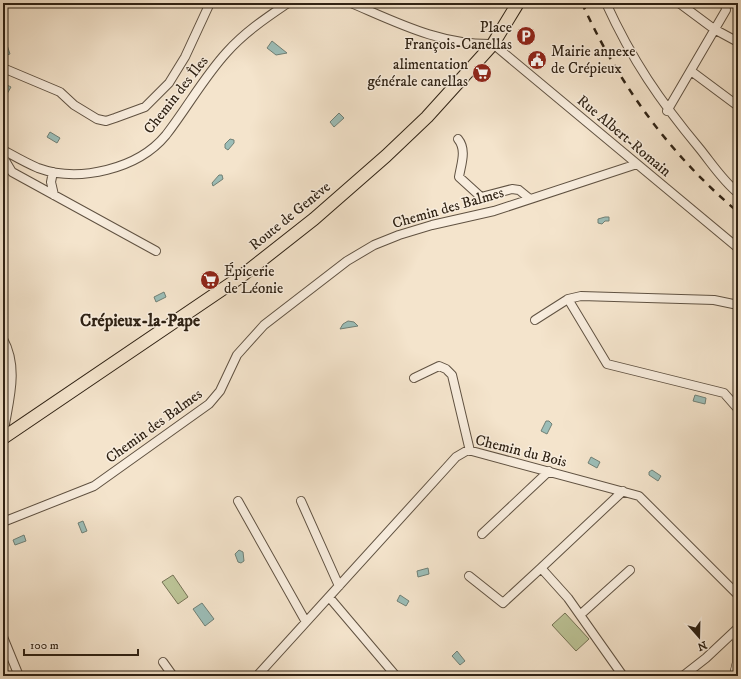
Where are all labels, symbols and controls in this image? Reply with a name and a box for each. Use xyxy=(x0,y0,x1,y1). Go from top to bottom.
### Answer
place label: Place François-Canellas xyxy=(404,18,512,54)
parking icon: Place François-Canellas xyxy=(515,25,537,47)
place label: Mairie annexe de Crépieux xyxy=(551,42,636,78)
public building icon: Mairie annexe de Crépieux xyxy=(526,49,548,71)
street label: Chemin des Îles xyxy=(140,52,212,138)
place label: alimentation générale canellas xyxy=(367,55,468,91)
supermarket icon: alimentation générale canellas xyxy=(471,62,493,84)
street label: Rue Albert-Romain xyxy=(573,91,675,181)
street label: Route de Genève xyxy=(246,177,334,255)
street label: Chemin des Balmes xyxy=(390,183,506,233)
place label: Épicerie de Léonie xyxy=(224,262,283,298)
supermarket icon: Épicerie de Léonie xyxy=(199,269,221,291)
district label: Crépieux-la-Pape xyxy=(80,310,200,332)
street label: Chemin des Balmes xyxy=(102,385,206,467)
street label: Chemin du Bois xyxy=(473,430,569,472)
north arrow xyxy=(679,617,719,657)
scale bar xyxy=(24,631,138,657)
text: N xyxy=(695,637,709,654)
text: 100 m xyxy=(30,638,59,653)

